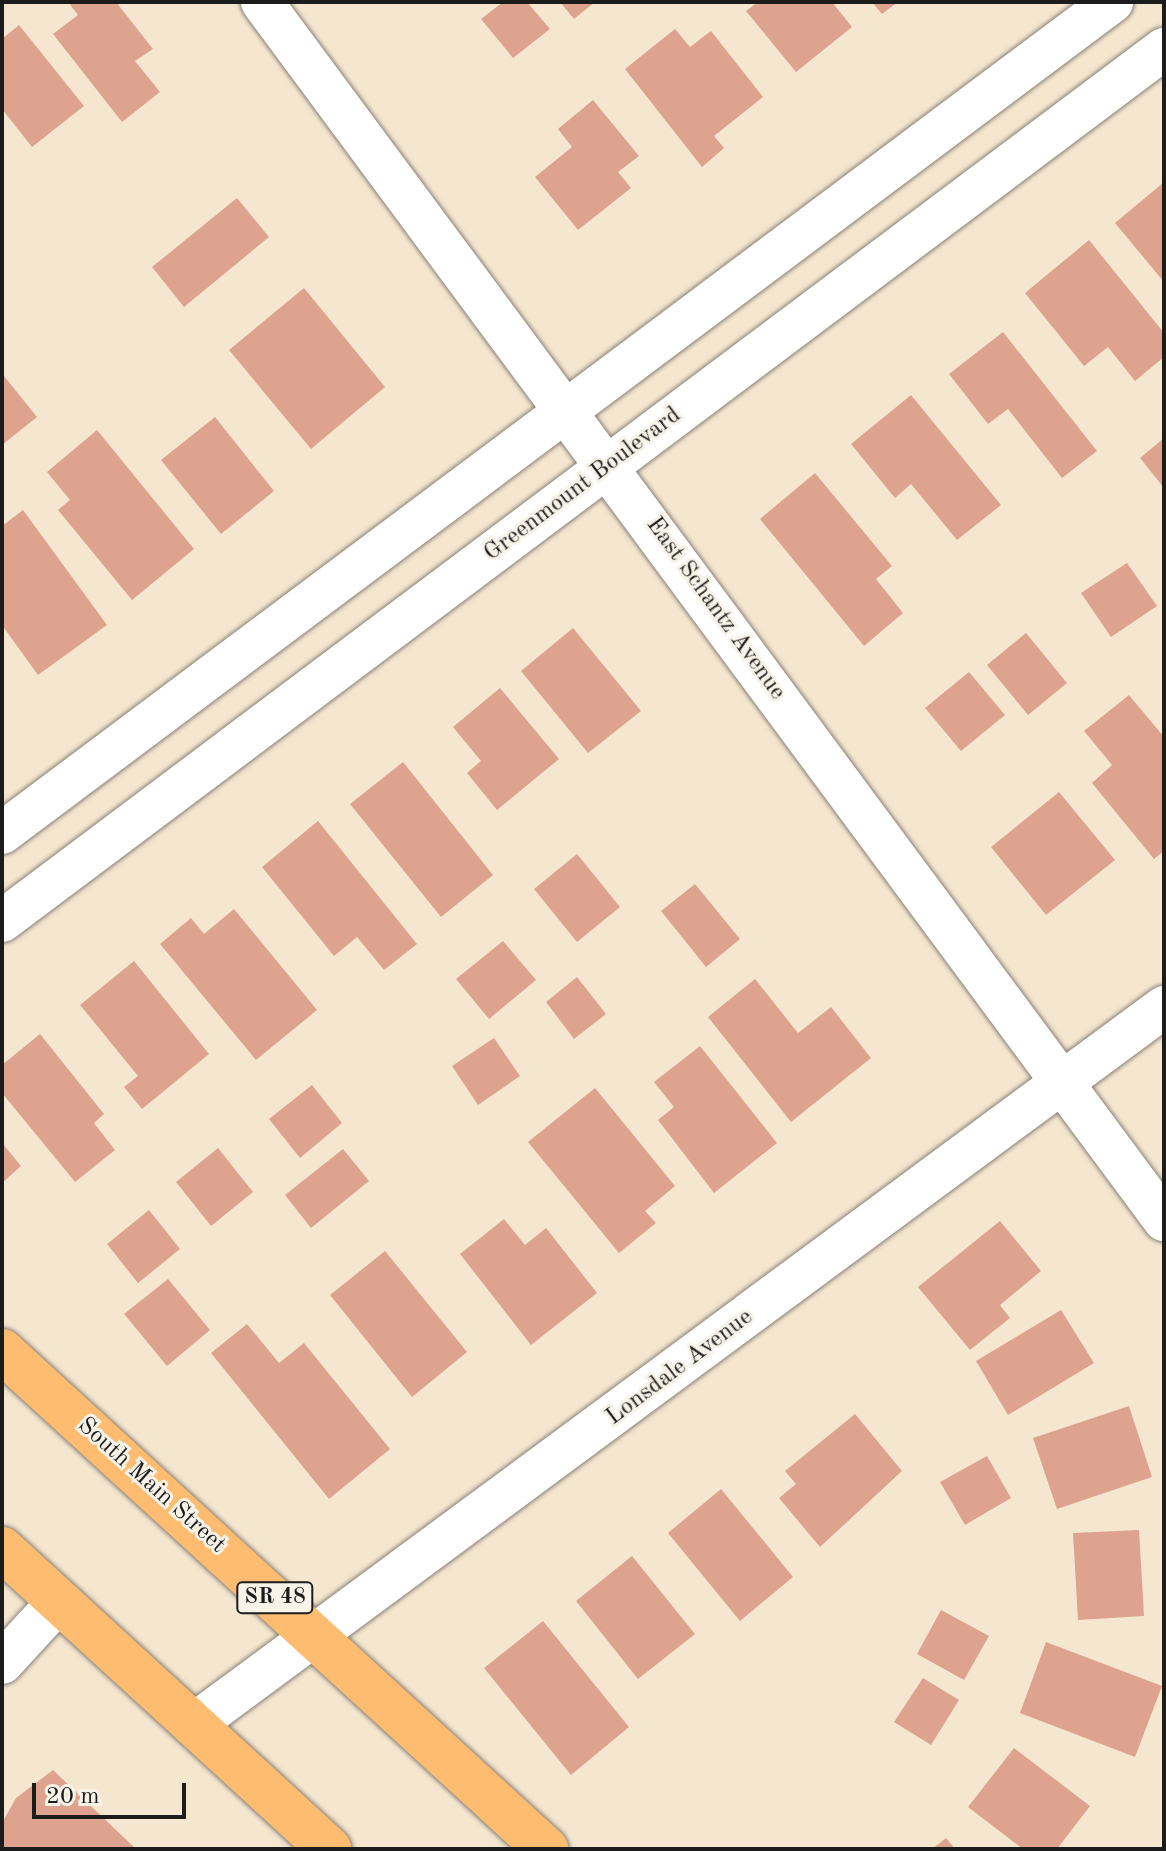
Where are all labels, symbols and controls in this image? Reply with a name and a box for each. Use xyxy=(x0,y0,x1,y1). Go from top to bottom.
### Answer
street label: Greenmount Boulevard xyxy=(479,402,687,568)
street label: East Schantz Avenue xyxy=(639,512,791,706)
street label: Lonsdale Avenue xyxy=(601,1303,759,1433)
street label: South Main Street xyxy=(71,1412,231,1560)
road number: SR 48 xyxy=(235,1580,315,1616)
scale bar xyxy=(36,1767,190,1817)
text: 20 m xyxy=(46,1785,100,1809)

